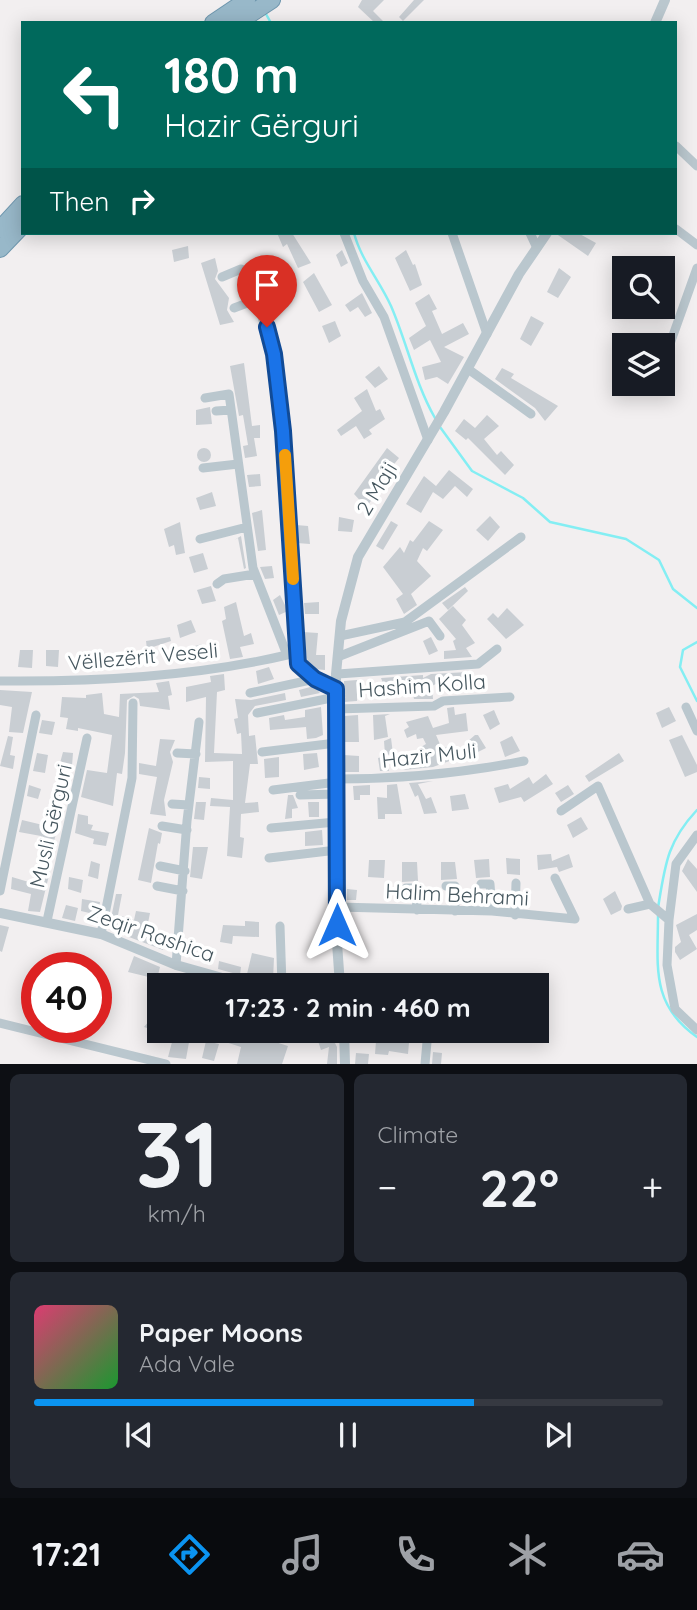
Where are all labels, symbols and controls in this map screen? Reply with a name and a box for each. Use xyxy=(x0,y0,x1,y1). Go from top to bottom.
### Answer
text: 180 m xyxy=(164,44,299,105)
icon: left xyxy=(49,49,140,140)
text: Hazir Gërguri xyxy=(164,105,359,145)
icon: right xyxy=(123,182,161,220)
text: Then xyxy=(49,185,109,218)
pin xyxy=(237,255,297,327)
map controls xyxy=(612,256,675,396)
button: search xyxy=(612,256,675,319)
icon: arrive xyxy=(248,266,286,304)
button: layers xyxy=(612,333,675,396)
street label: 2 Maji xyxy=(350,457,402,520)
street label: Vëllezërit Veseli xyxy=(67,637,219,675)
street label: Hashim Kolla xyxy=(357,668,487,702)
street label: Hazir Muli xyxy=(380,737,477,773)
street label: Musli Gërguri xyxy=(23,762,77,890)
street label: Halim Behrami xyxy=(385,877,529,911)
position arrow xyxy=(300,888,374,962)
street label: Zeqir Rashica xyxy=(84,899,218,967)
speed limit sign: 40 xyxy=(21,952,112,1043)
text: 17:23 · 2 min · 460 m xyxy=(225,991,471,1024)
text: 31 xyxy=(135,1096,219,1210)
text: Climate xyxy=(378,1120,458,1149)
text: 22° xyxy=(480,1155,559,1220)
text: − xyxy=(378,1163,397,1211)
text: + xyxy=(642,1163,663,1211)
text: km/h xyxy=(148,1199,206,1228)
text: Paper Moons xyxy=(139,1316,303,1349)
text: Ada Vale xyxy=(139,1349,235,1378)
icon: previous xyxy=(120,1416,158,1454)
icon: pause xyxy=(329,1416,367,1454)
icon: next xyxy=(539,1416,577,1454)
icon: directions xyxy=(165,1530,214,1579)
icon: music xyxy=(278,1530,327,1579)
icon: phone xyxy=(391,1530,440,1579)
icon: climate xyxy=(503,1530,552,1579)
icon: car xyxy=(616,1530,665,1579)
text: 17:21 xyxy=(32,1534,101,1574)

